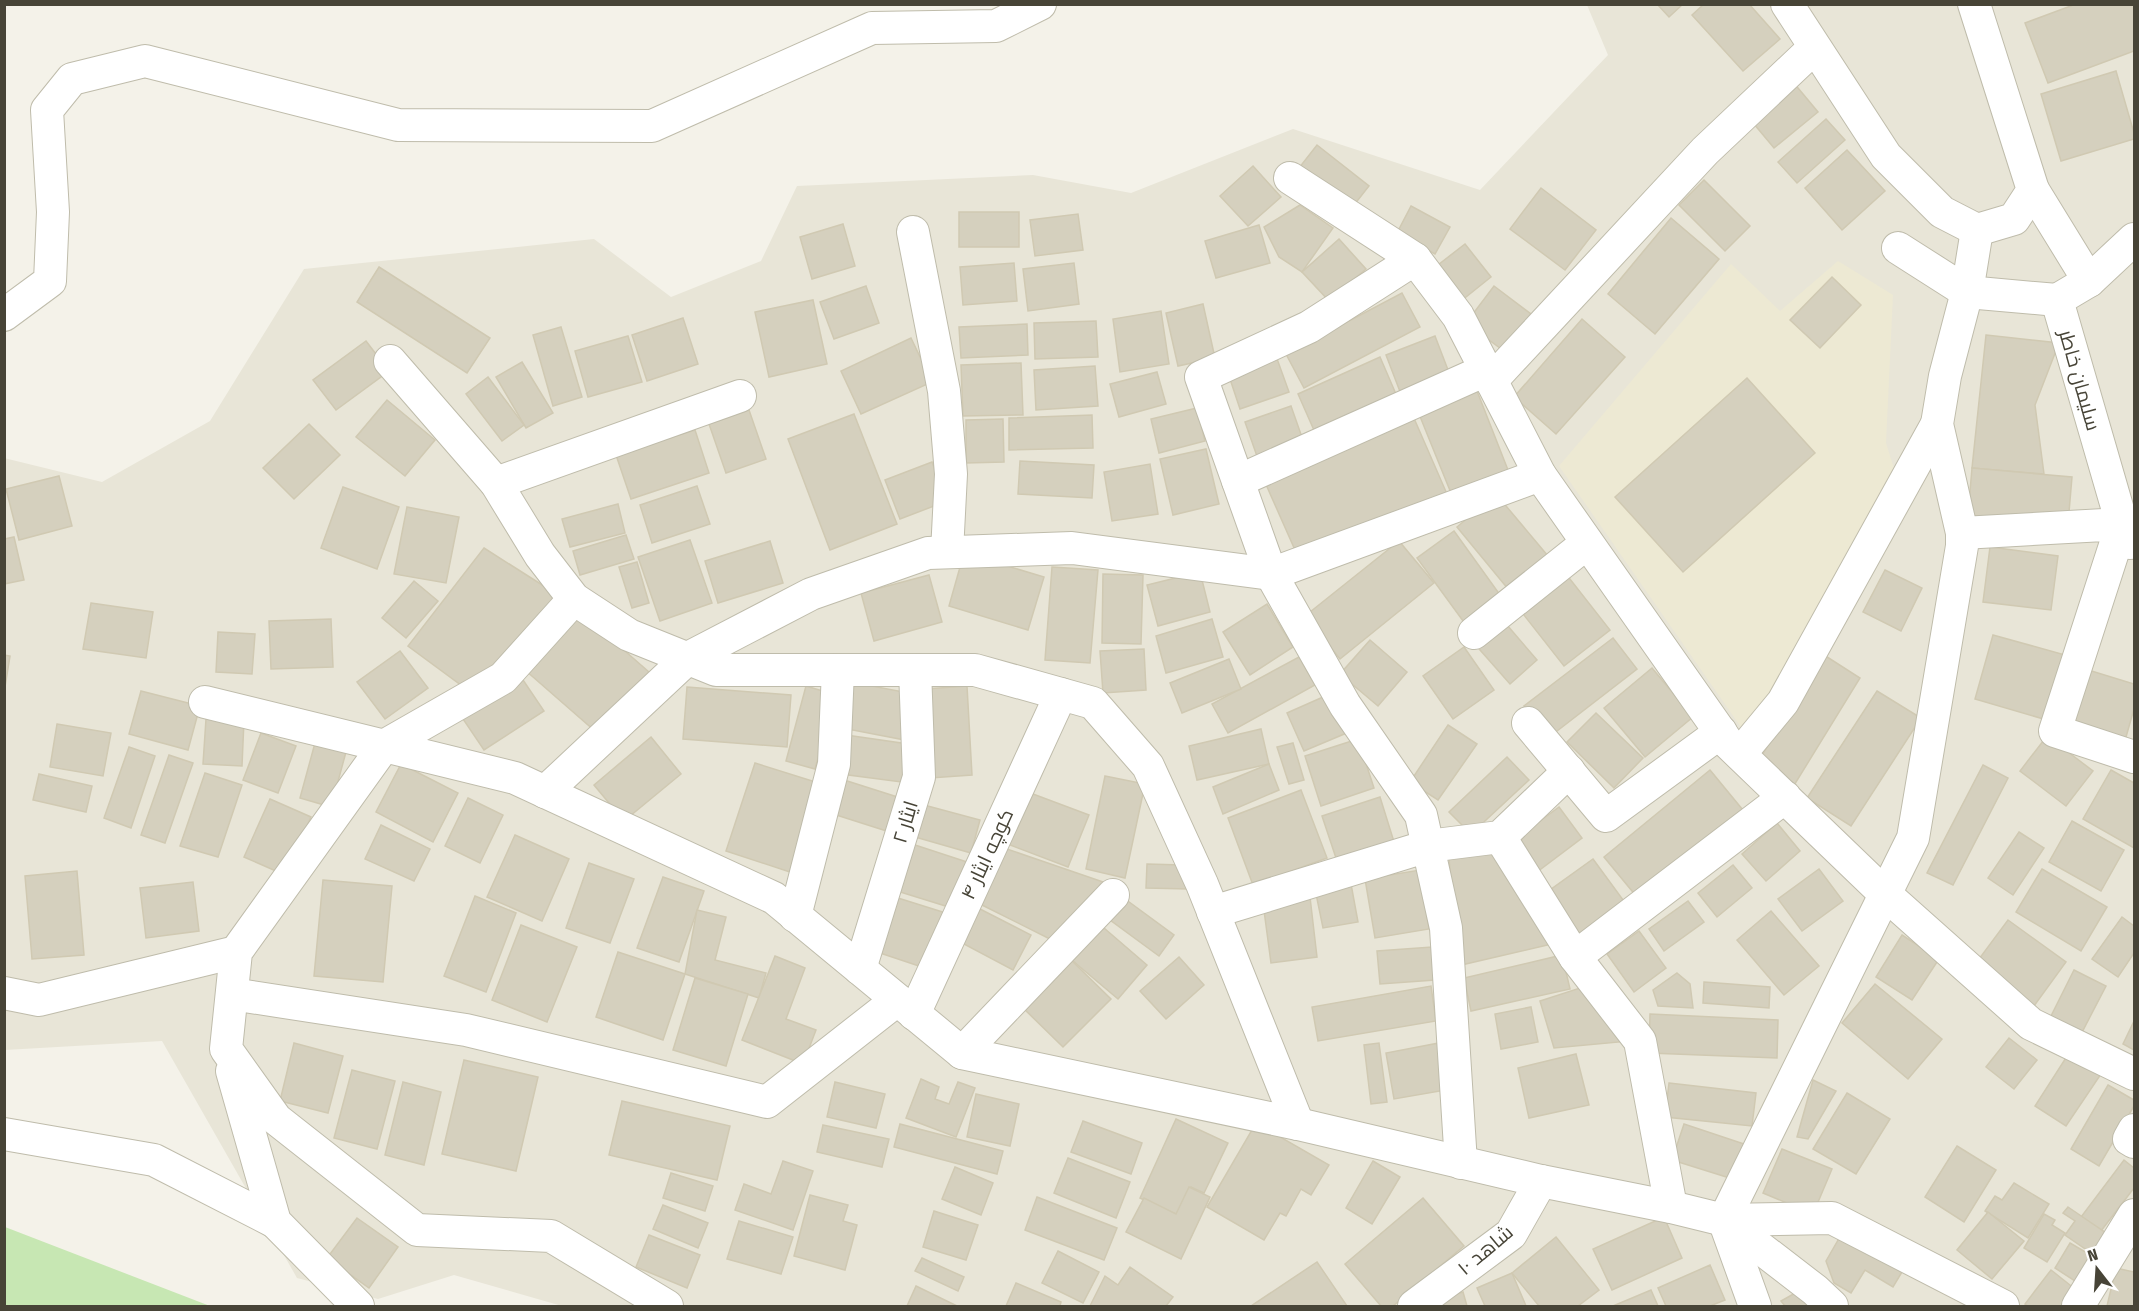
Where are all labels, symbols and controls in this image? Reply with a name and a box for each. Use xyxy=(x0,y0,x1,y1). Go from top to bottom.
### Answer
street label: سلیمان خاطر xyxy=(2053,326,2106,433)
street label: ایثار ۲ xyxy=(887,798,923,846)
street label: کوچه ایثار ۴ xyxy=(956,805,1019,904)
street label: شاهد ۱۰ xyxy=(1452,1220,1518,1280)
north arrow xyxy=(2067,1239,2127,1299)
text: N xyxy=(2085,1245,2100,1266)

